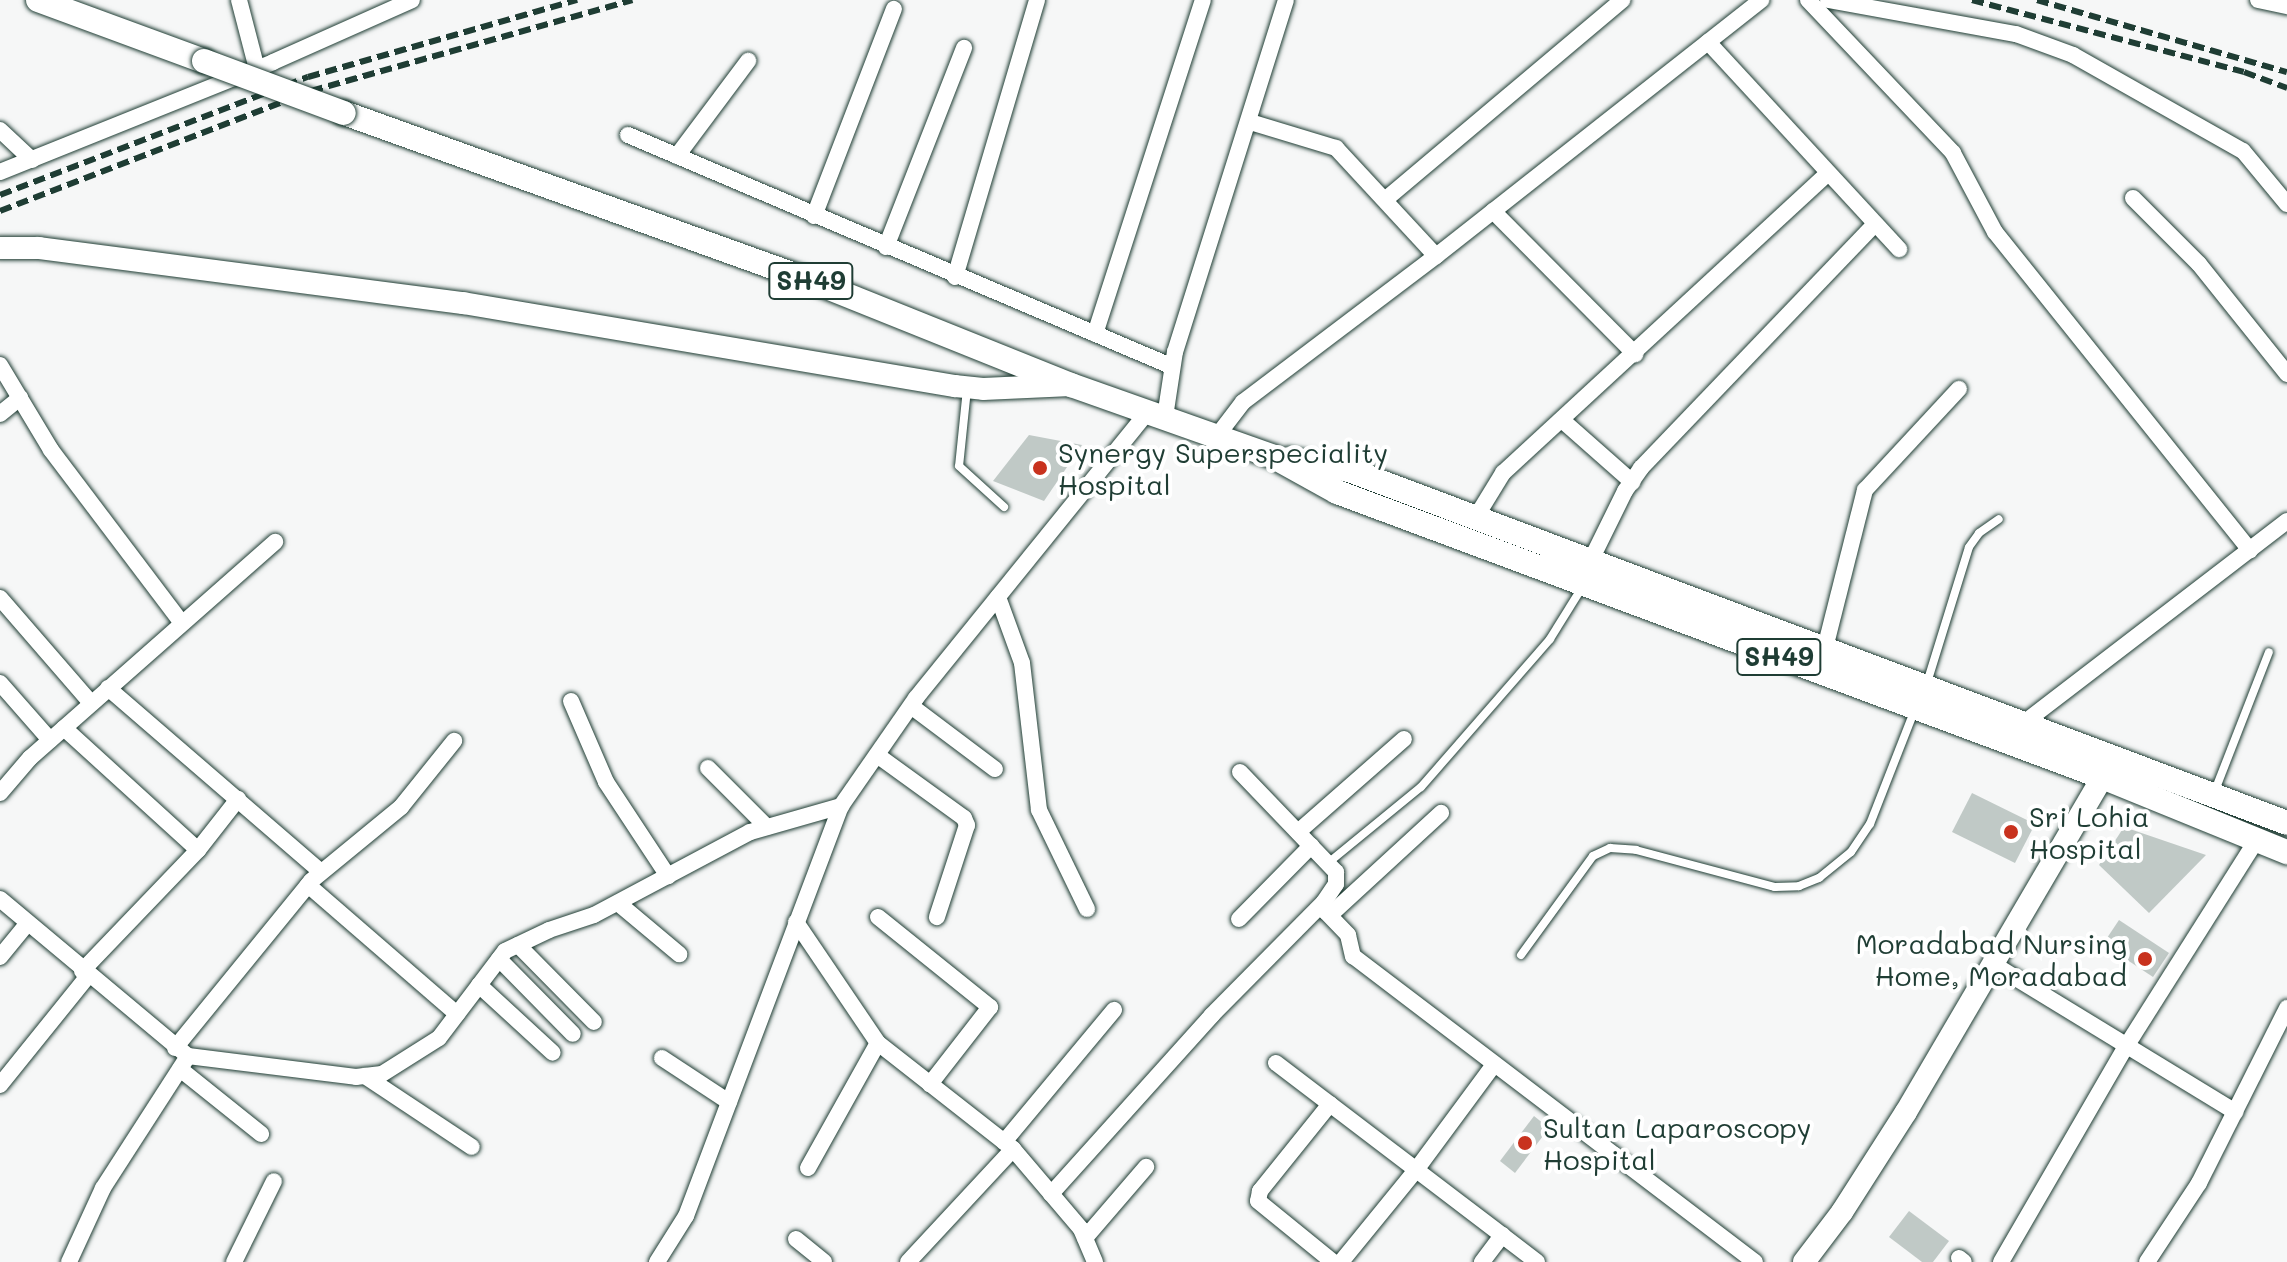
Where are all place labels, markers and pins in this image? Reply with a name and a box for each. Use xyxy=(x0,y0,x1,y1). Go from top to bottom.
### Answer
place label: Synergy Superspeciality Hospital xyxy=(1058,435,1388,501)
marker: Synergy Superspeciality Hospital xyxy=(1029,457,1051,479)
place label: Sri Lohia Hospital xyxy=(2029,799,2149,865)
marker: Sri Lohia Hospital xyxy=(2000,821,2022,843)
place label: Moradabad Nursing Home, Moradabad xyxy=(1855,926,2127,992)
marker: Moradabad Nursing Home, Moradabad xyxy=(2134,948,2156,970)
place label: Sultan Laparoscopy Hospital xyxy=(1543,1110,1811,1176)
marker: Sultan Laparoscopy Hospital xyxy=(1514,1132,1536,1154)

